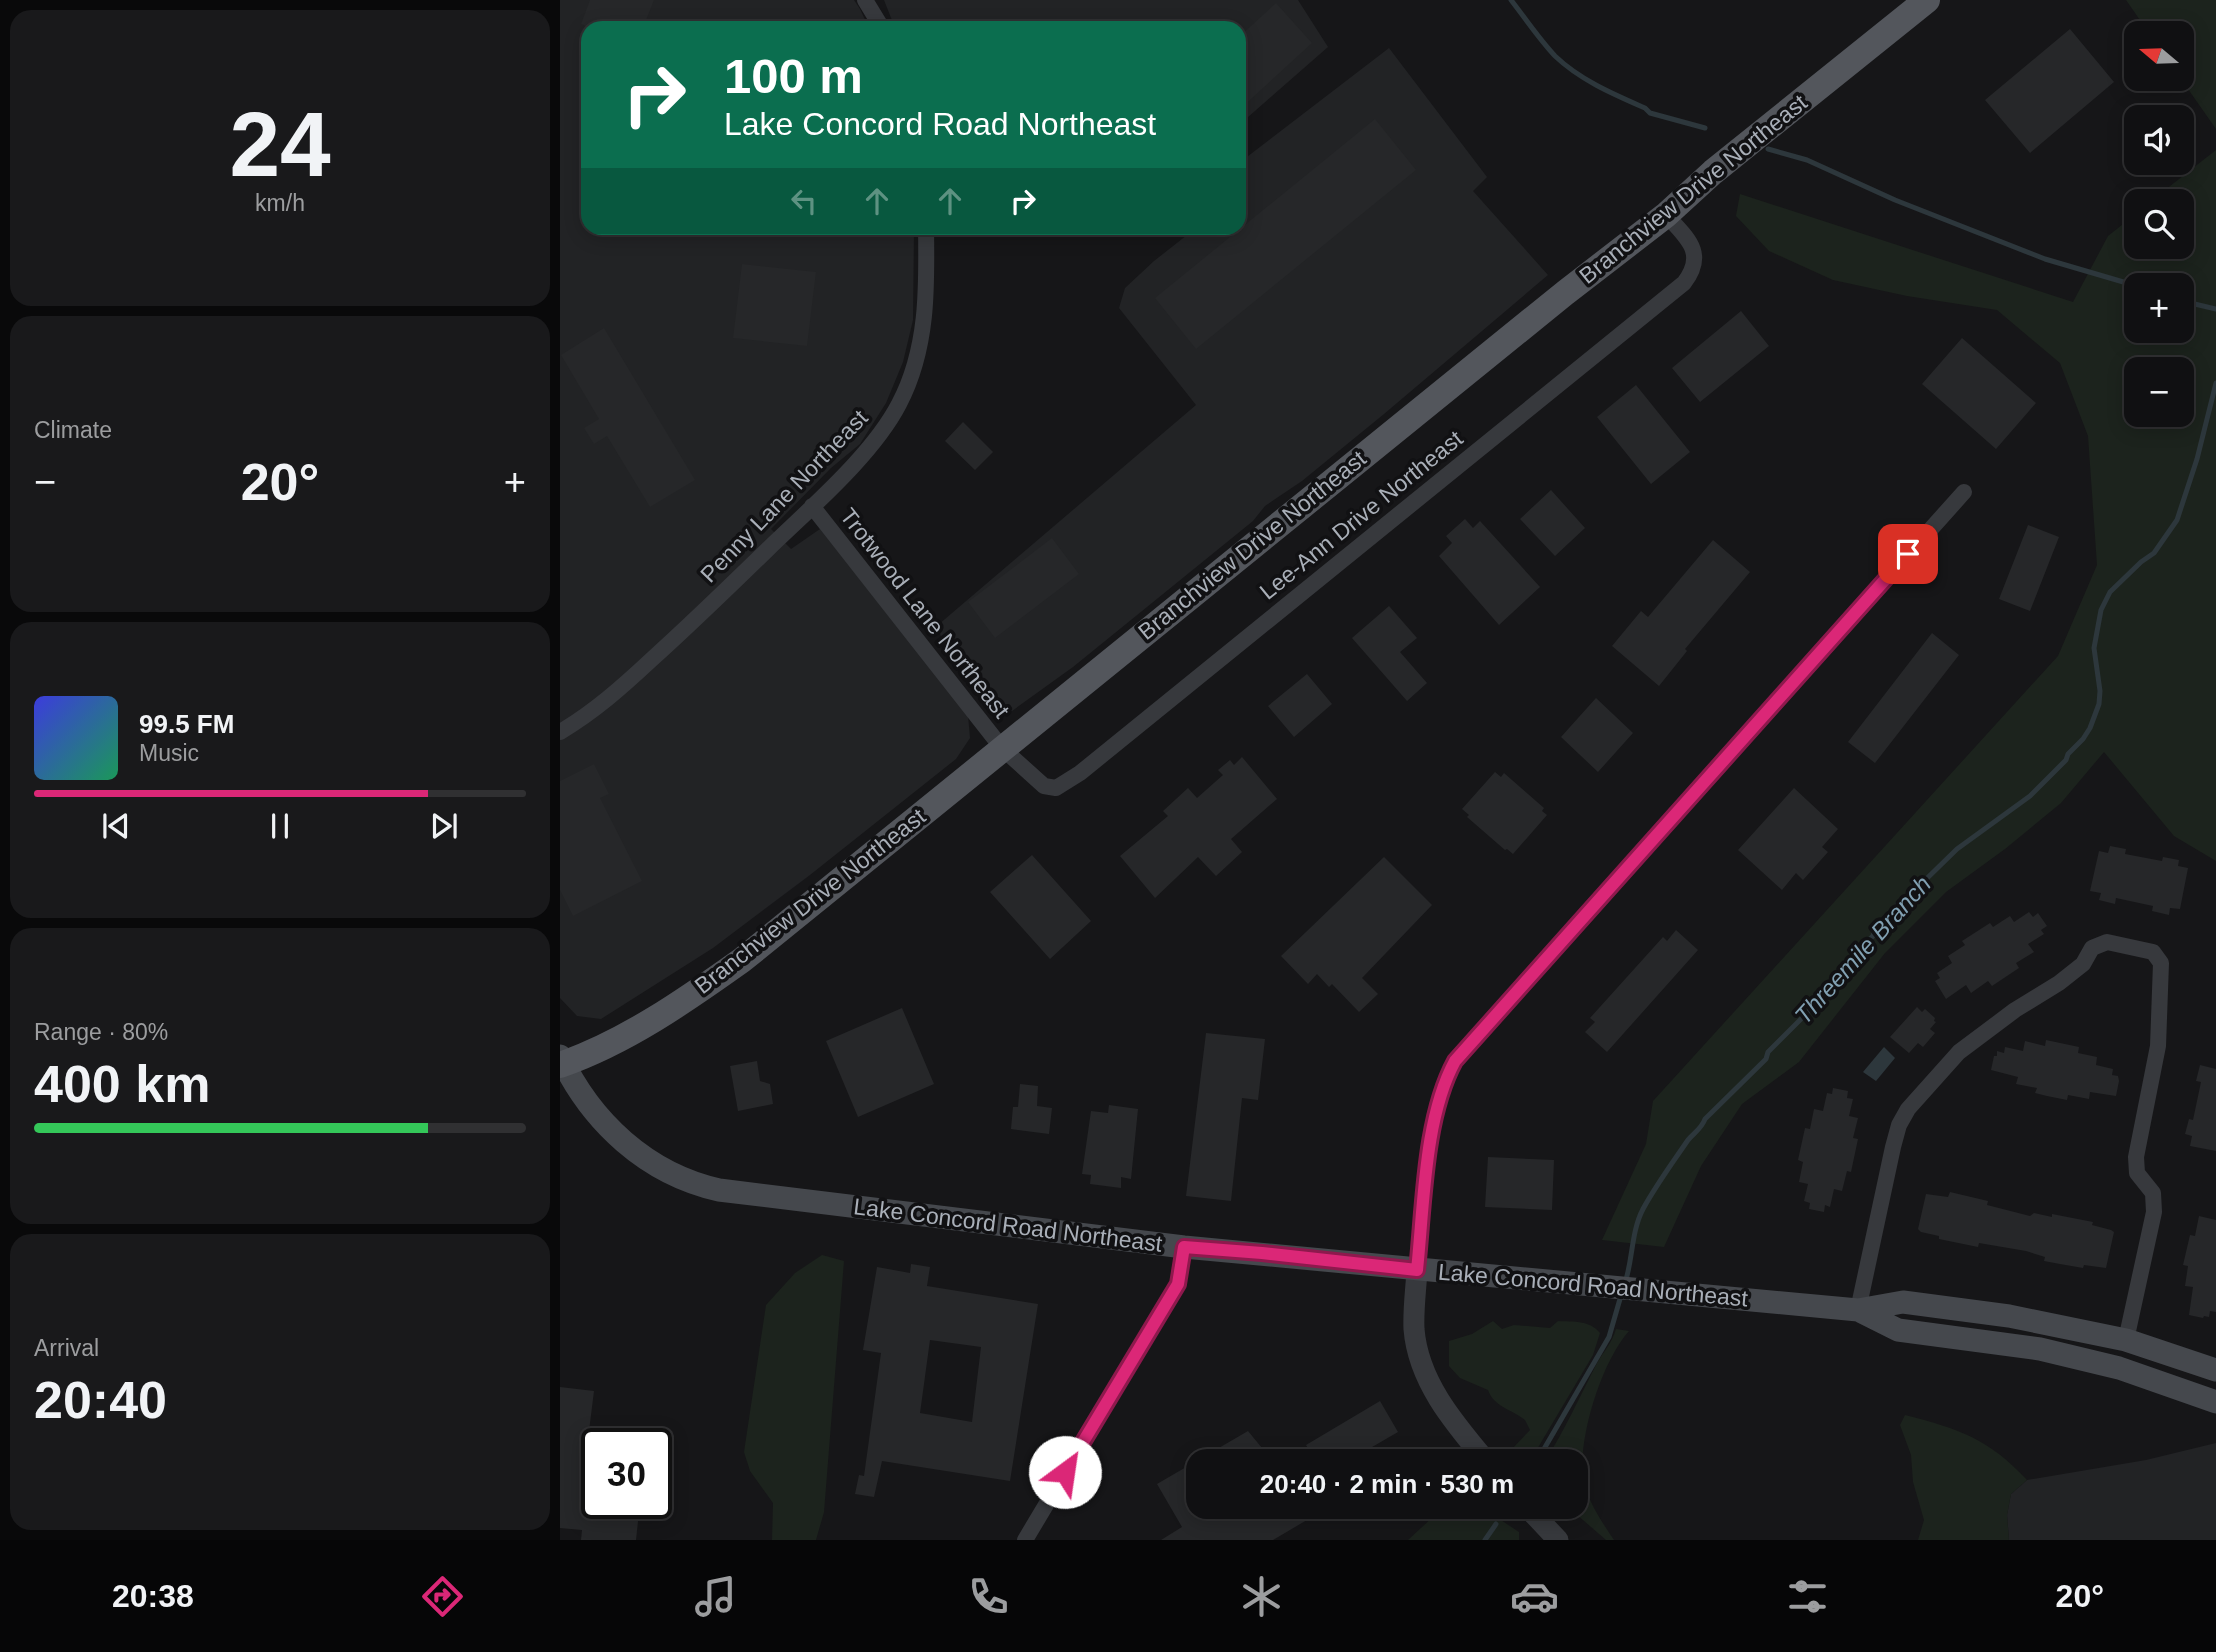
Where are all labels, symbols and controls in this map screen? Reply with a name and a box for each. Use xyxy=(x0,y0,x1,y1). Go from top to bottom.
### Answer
north arrow xyxy=(2124,21,2194,91)
map controls xyxy=(2124,21,2194,427)
icon: right xyxy=(609,49,700,140)
text: 100 m xyxy=(724,49,863,103)
street label: Branchview Drive Northeast xyxy=(1574,89,1812,289)
text: 24 xyxy=(229,94,331,195)
button: sound xyxy=(2124,105,2194,175)
text: Lake Concord Road Northeast xyxy=(724,106,1156,142)
icon: left xyxy=(785,182,823,220)
icon: ahead xyxy=(858,182,896,220)
icon: ahead xyxy=(931,182,969,220)
icon: right xyxy=(1004,182,1042,220)
button: search xyxy=(2124,189,2194,259)
text: km/h xyxy=(255,190,305,216)
button: + xyxy=(2124,273,2194,343)
button: − xyxy=(2124,357,2194,427)
street label: Penny Lane Northeast xyxy=(695,404,873,587)
text: Climate xyxy=(34,417,112,443)
street label: Lee-Ann Drive Northeast xyxy=(1254,425,1468,605)
street label: Branchview Drive Northeast xyxy=(1133,445,1371,645)
text: 20° xyxy=(241,453,319,511)
text: − xyxy=(34,461,56,503)
text: + xyxy=(504,461,526,503)
street label: Trotwood Lane Northeast xyxy=(835,503,1015,723)
pin xyxy=(1878,524,1938,584)
icon: arrive xyxy=(1889,535,1927,573)
text: 99.5 FM xyxy=(139,709,234,739)
text: Music xyxy=(139,740,199,766)
street label: Branchview Drive Northeast xyxy=(690,803,931,999)
icon: previous xyxy=(97,807,135,845)
icon: pause xyxy=(261,807,299,845)
icon: next xyxy=(425,807,463,845)
water label: Threemile Branch xyxy=(1789,870,1936,1029)
text: Range · 80% xyxy=(34,1019,168,1045)
text: 400 km xyxy=(34,1055,210,1113)
street label: Lake Concord Road Northeast xyxy=(852,1193,1164,1257)
street label: Lake Concord Road Northeast xyxy=(1437,1259,1749,1312)
text: Arrival xyxy=(34,1335,99,1361)
text: 20:40 xyxy=(34,1371,167,1429)
speed limit sign: 30 xyxy=(581,1428,672,1519)
position arrow xyxy=(1028,1435,1102,1509)
text: 20:40 · 2 min · 530 m xyxy=(1260,1469,1514,1499)
icon: directions xyxy=(418,1572,467,1621)
icon: music xyxy=(691,1572,740,1621)
icon: phone xyxy=(964,1572,1013,1621)
icon: climate xyxy=(1237,1572,1286,1621)
icon: car xyxy=(1510,1572,1559,1621)
icon: filters xyxy=(1783,1572,1832,1621)
text: 20:38 xyxy=(112,1578,194,1614)
text: 20° xyxy=(2056,1578,2104,1614)

